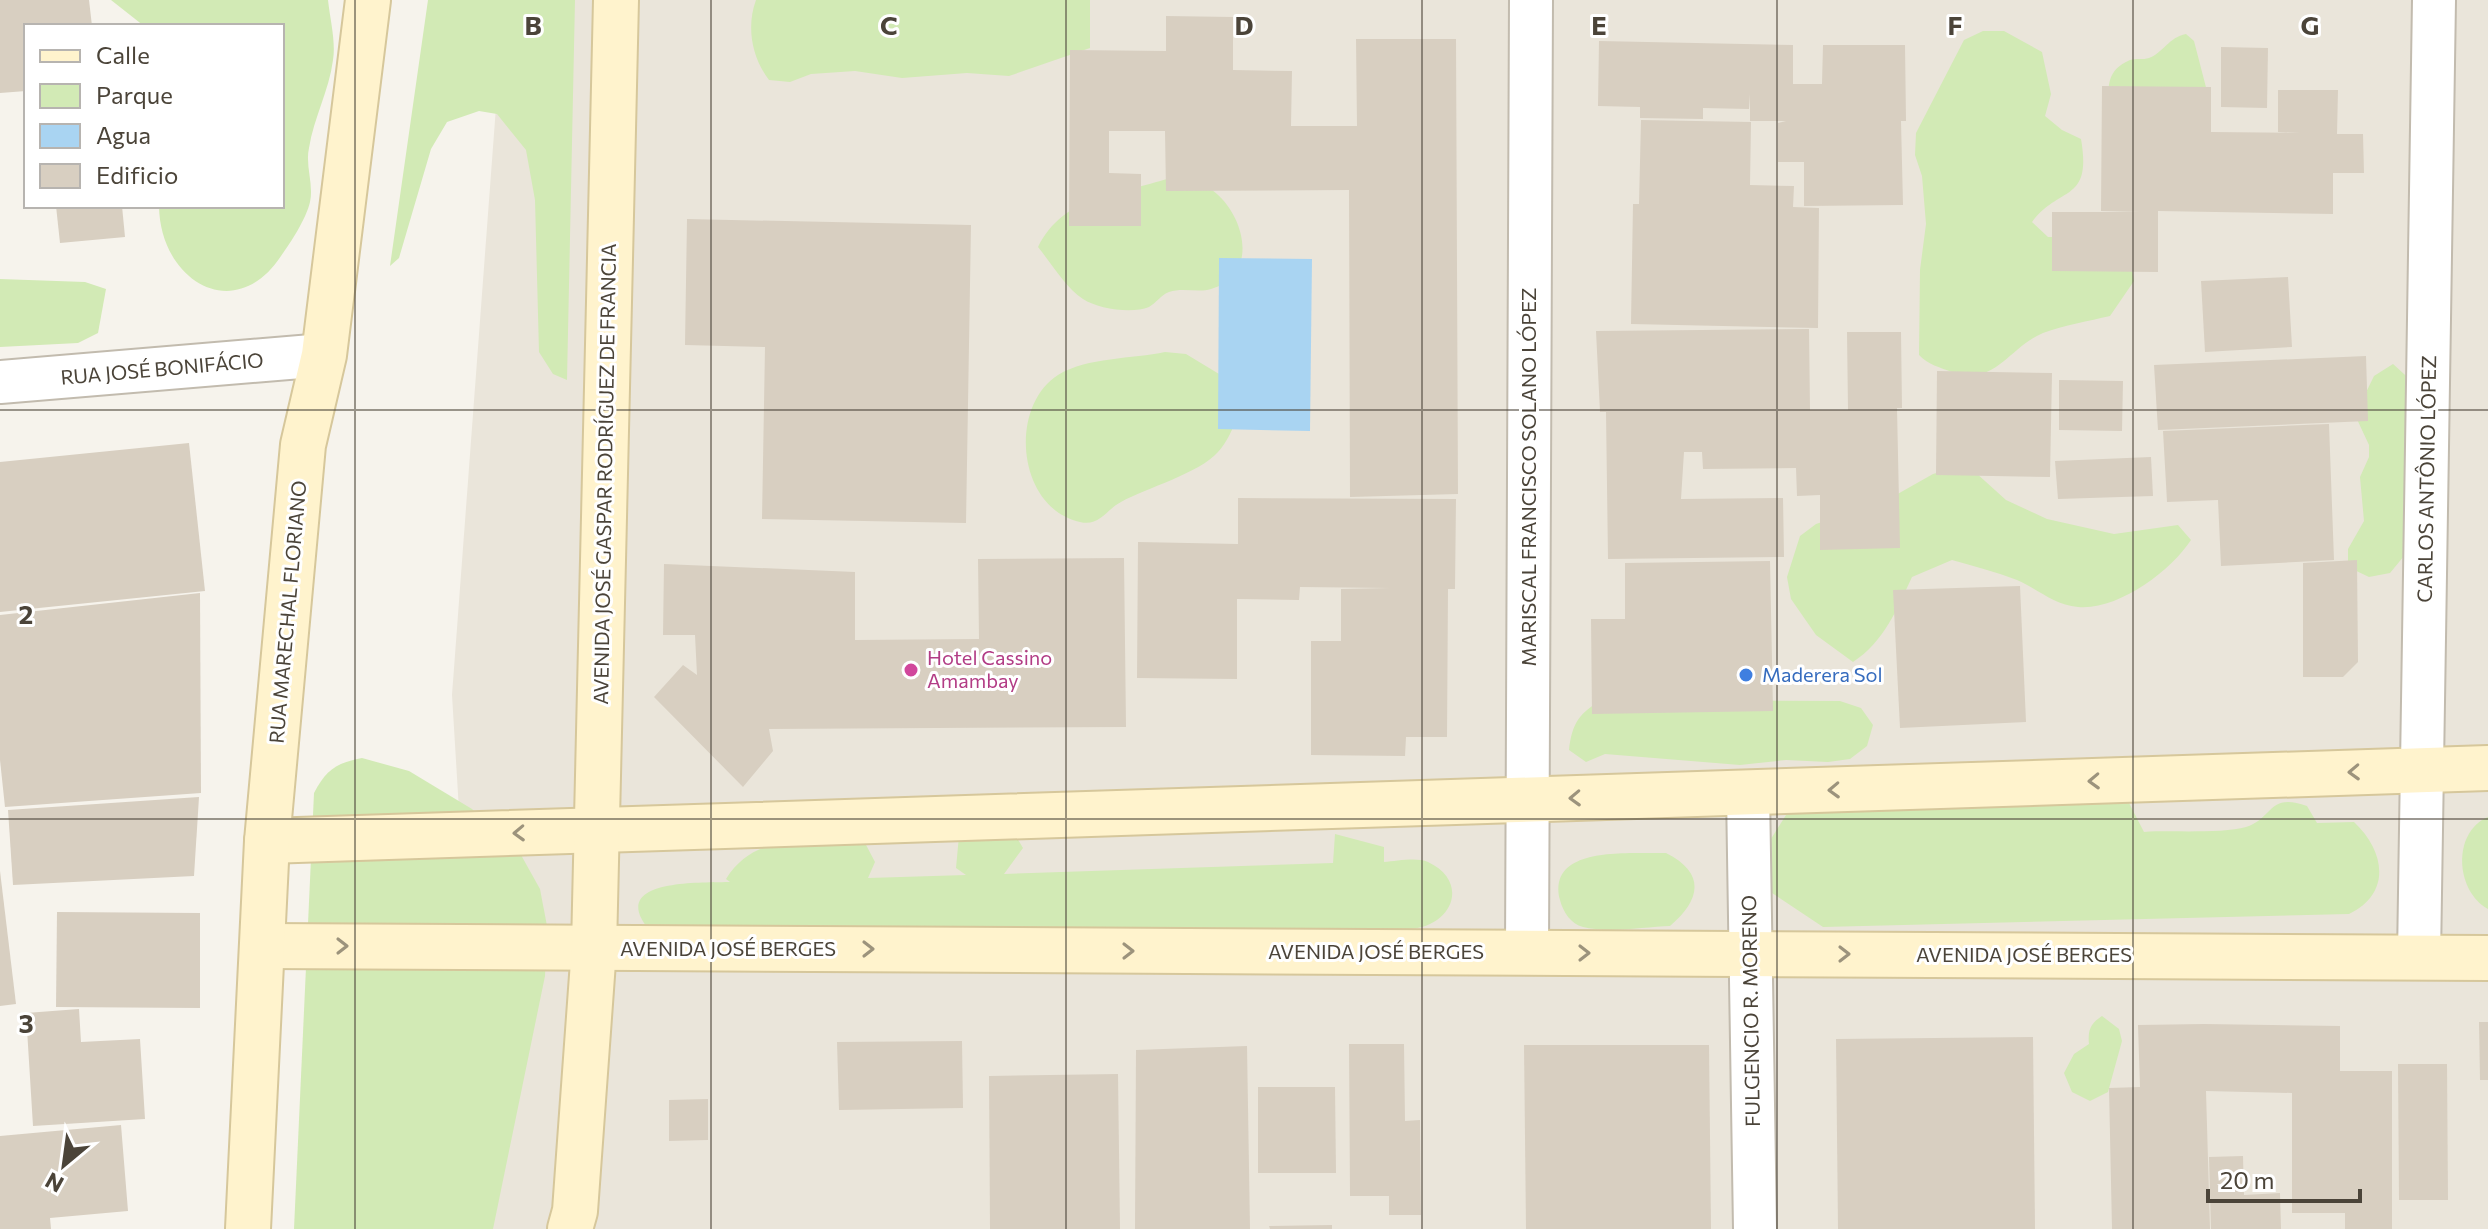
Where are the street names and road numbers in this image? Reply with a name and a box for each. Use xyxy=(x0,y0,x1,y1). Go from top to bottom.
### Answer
street label: AVENIDA JOSÉ GASPAR RODRÍGUEZ DE FRANCIA xyxy=(588,243,620,705)
street label: MARISCAL FRANCISCO SOLANO LÓPEZ xyxy=(1516,288,1540,666)
street label: RUA JOSÉ BONIFÁCIO xyxy=(59,347,264,389)
street label: CARLOS ANTÔNIO LÓPEZ xyxy=(2412,355,2440,603)
street label: RUA MARECHAL FLORIANO xyxy=(264,480,310,744)
street label: FULGENCIO R. MORENO xyxy=(1736,895,1764,1127)
street label: AVENIDA JOSÉ BERGES xyxy=(620,936,836,960)
street label: AVENIDA JOSÉ BERGES xyxy=(1268,939,1484,963)
street label: AVENIDA JOSÉ BERGES xyxy=(1916,942,2132,966)

